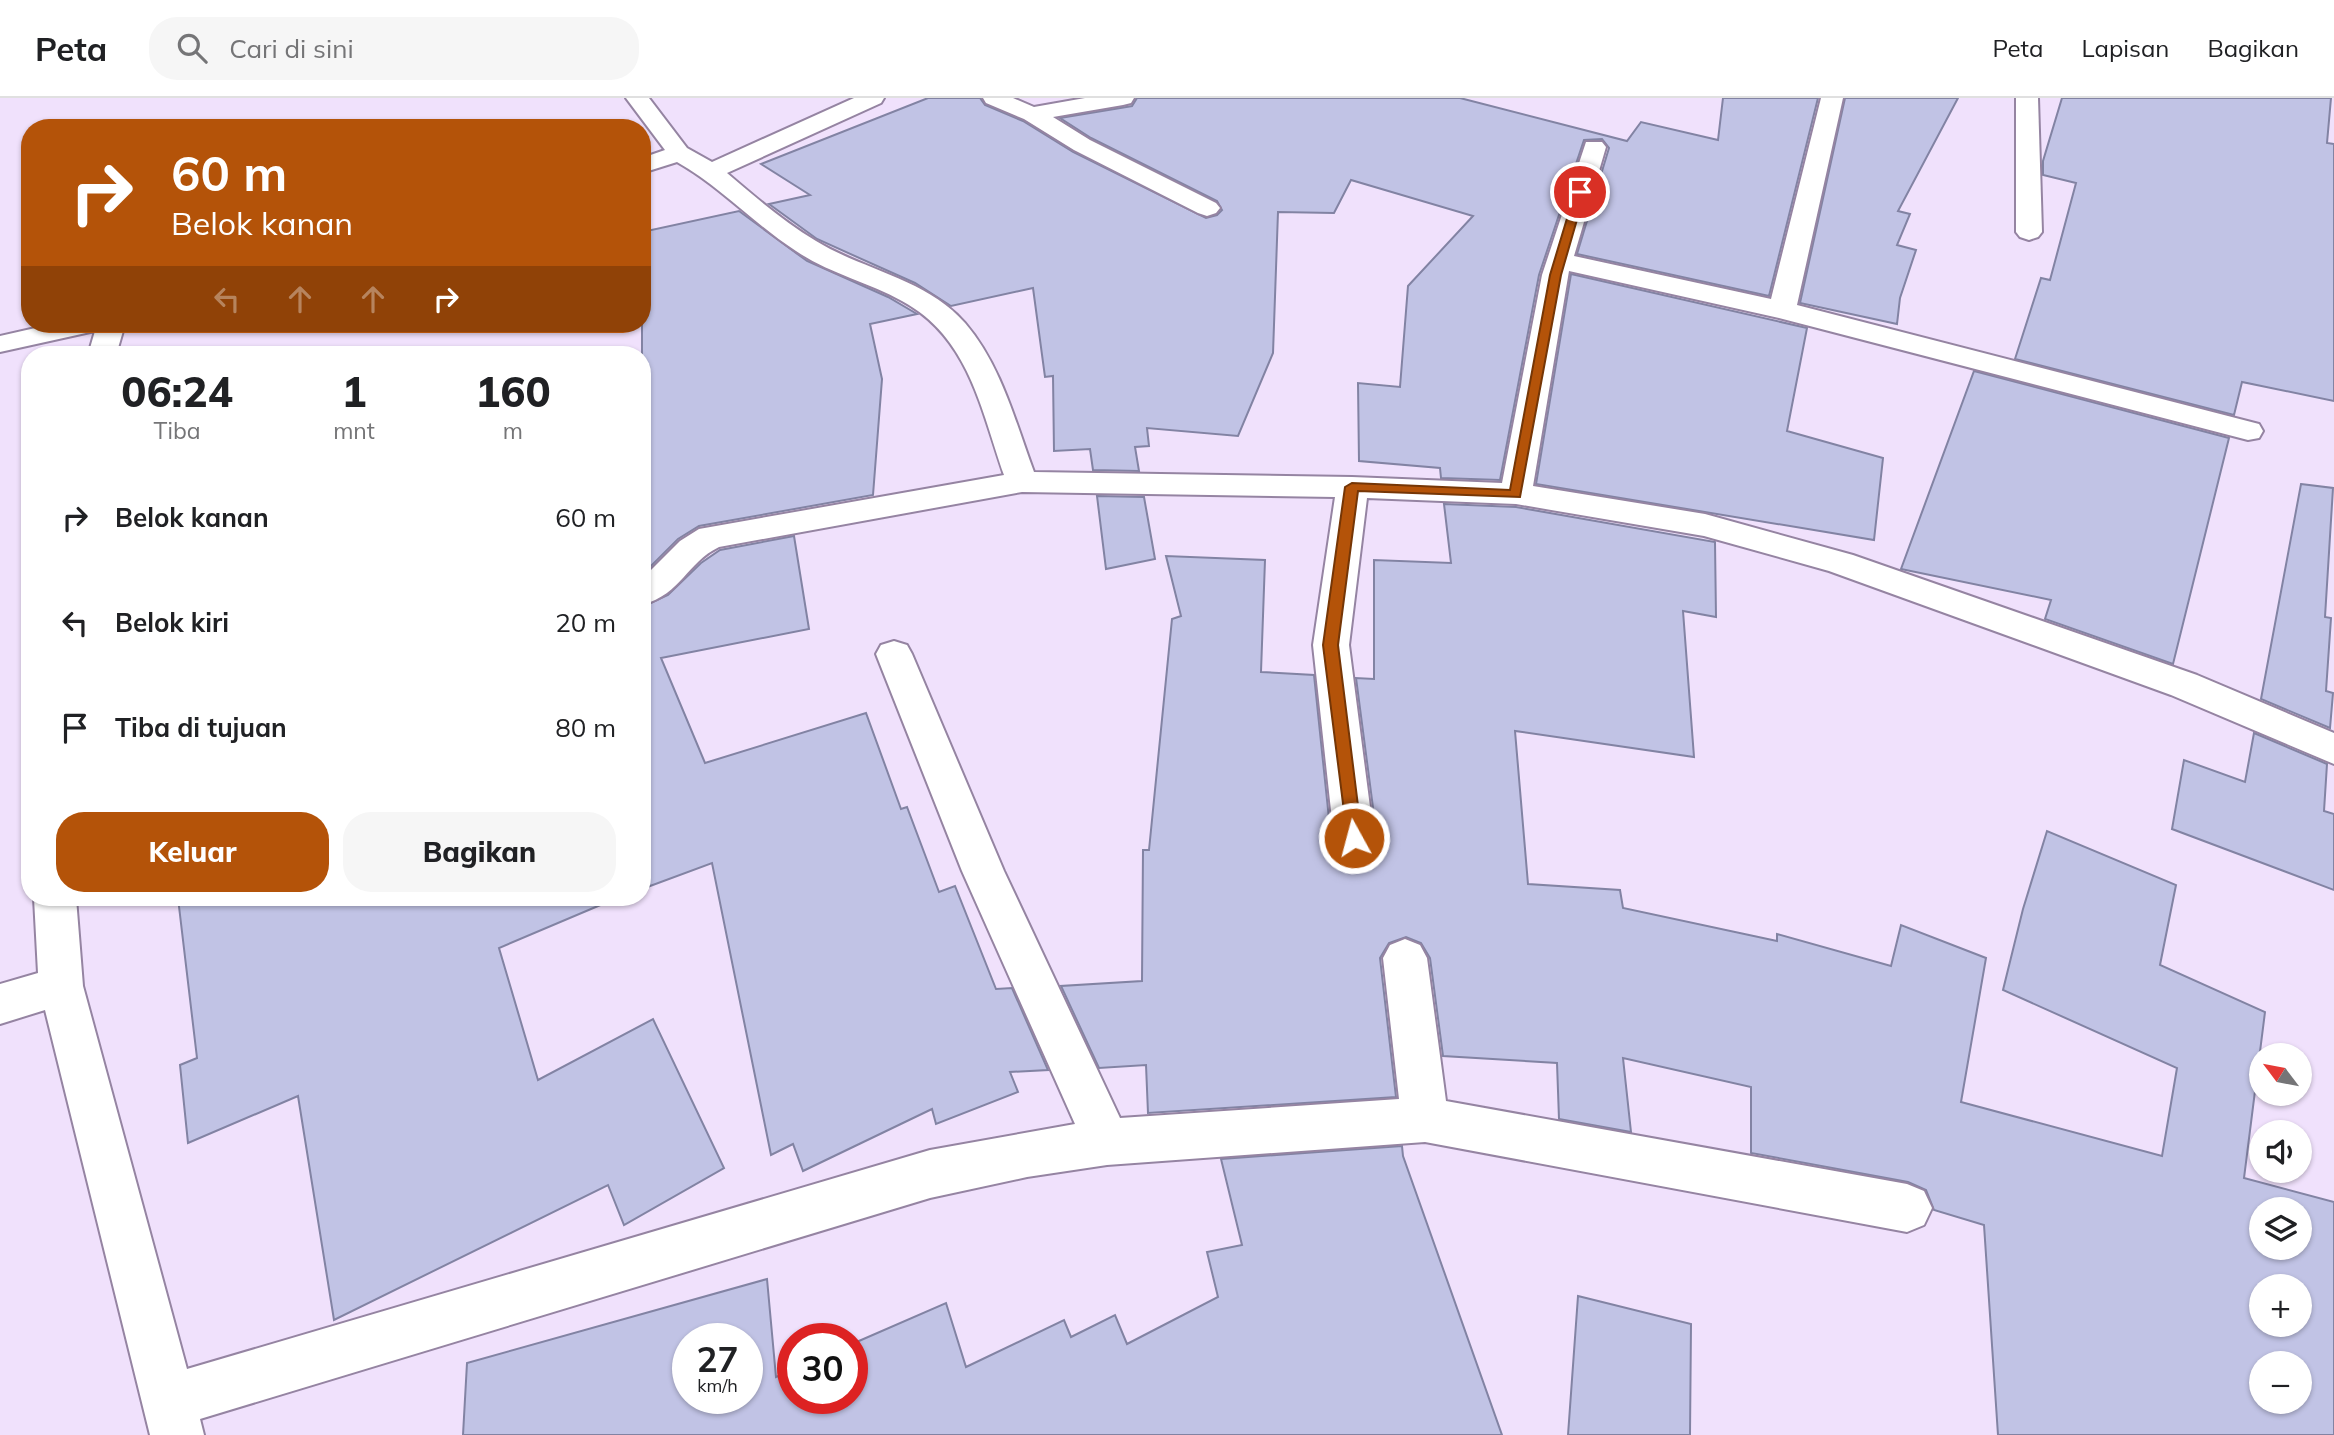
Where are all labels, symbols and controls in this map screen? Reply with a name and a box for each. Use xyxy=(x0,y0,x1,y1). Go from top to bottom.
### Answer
search box xyxy=(149,17,639,80)
text: Peta xyxy=(35,28,107,69)
icon: search xyxy=(173,29,211,67)
text: Cari di sini xyxy=(229,32,354,65)
text: Peta xyxy=(1992,33,2043,63)
text: Lapisan xyxy=(2081,33,2169,63)
text: Bagikan xyxy=(2207,33,2299,63)
text: 60 m xyxy=(171,142,287,203)
icon: right xyxy=(56,147,147,238)
pin xyxy=(1550,162,1610,222)
icon: arrive xyxy=(1561,173,1599,211)
text: Belok kanan xyxy=(171,203,353,243)
icon: left xyxy=(208,280,246,318)
icon: ahead xyxy=(281,280,319,318)
icon: ahead xyxy=(354,280,392,318)
icon: right xyxy=(427,280,465,318)
text: 06:24 xyxy=(121,365,233,418)
text: 1 xyxy=(341,365,367,418)
text: 160 xyxy=(475,365,551,418)
text: Tiba xyxy=(154,416,201,445)
text: mnt xyxy=(333,416,375,445)
text: m xyxy=(503,416,523,445)
icon: right xyxy=(56,499,94,537)
text: Belok kanan xyxy=(115,501,269,534)
text: 60 m xyxy=(555,501,616,534)
icon: left xyxy=(56,604,94,642)
text: Belok kiri xyxy=(115,606,229,639)
text: 20 m xyxy=(555,606,616,639)
icon: arrive xyxy=(56,709,94,747)
text: Tiba di tujuan xyxy=(115,711,287,744)
text: 80 m xyxy=(555,711,616,744)
position arrow xyxy=(1317,801,1391,875)
button: Keluar xyxy=(56,812,329,892)
button: Bagikan xyxy=(343,812,616,892)
north arrow xyxy=(2249,1043,2312,1106)
map controls xyxy=(2249,1043,2312,1414)
button: sound xyxy=(2249,1120,2312,1183)
button: layers xyxy=(2249,1197,2312,1260)
button: + xyxy=(2249,1274,2312,1337)
speed limit sign: 30 xyxy=(777,1323,868,1414)
text: 27 xyxy=(696,1337,739,1381)
button: − xyxy=(2249,1351,2312,1414)
text: km/h xyxy=(697,1374,738,1397)

